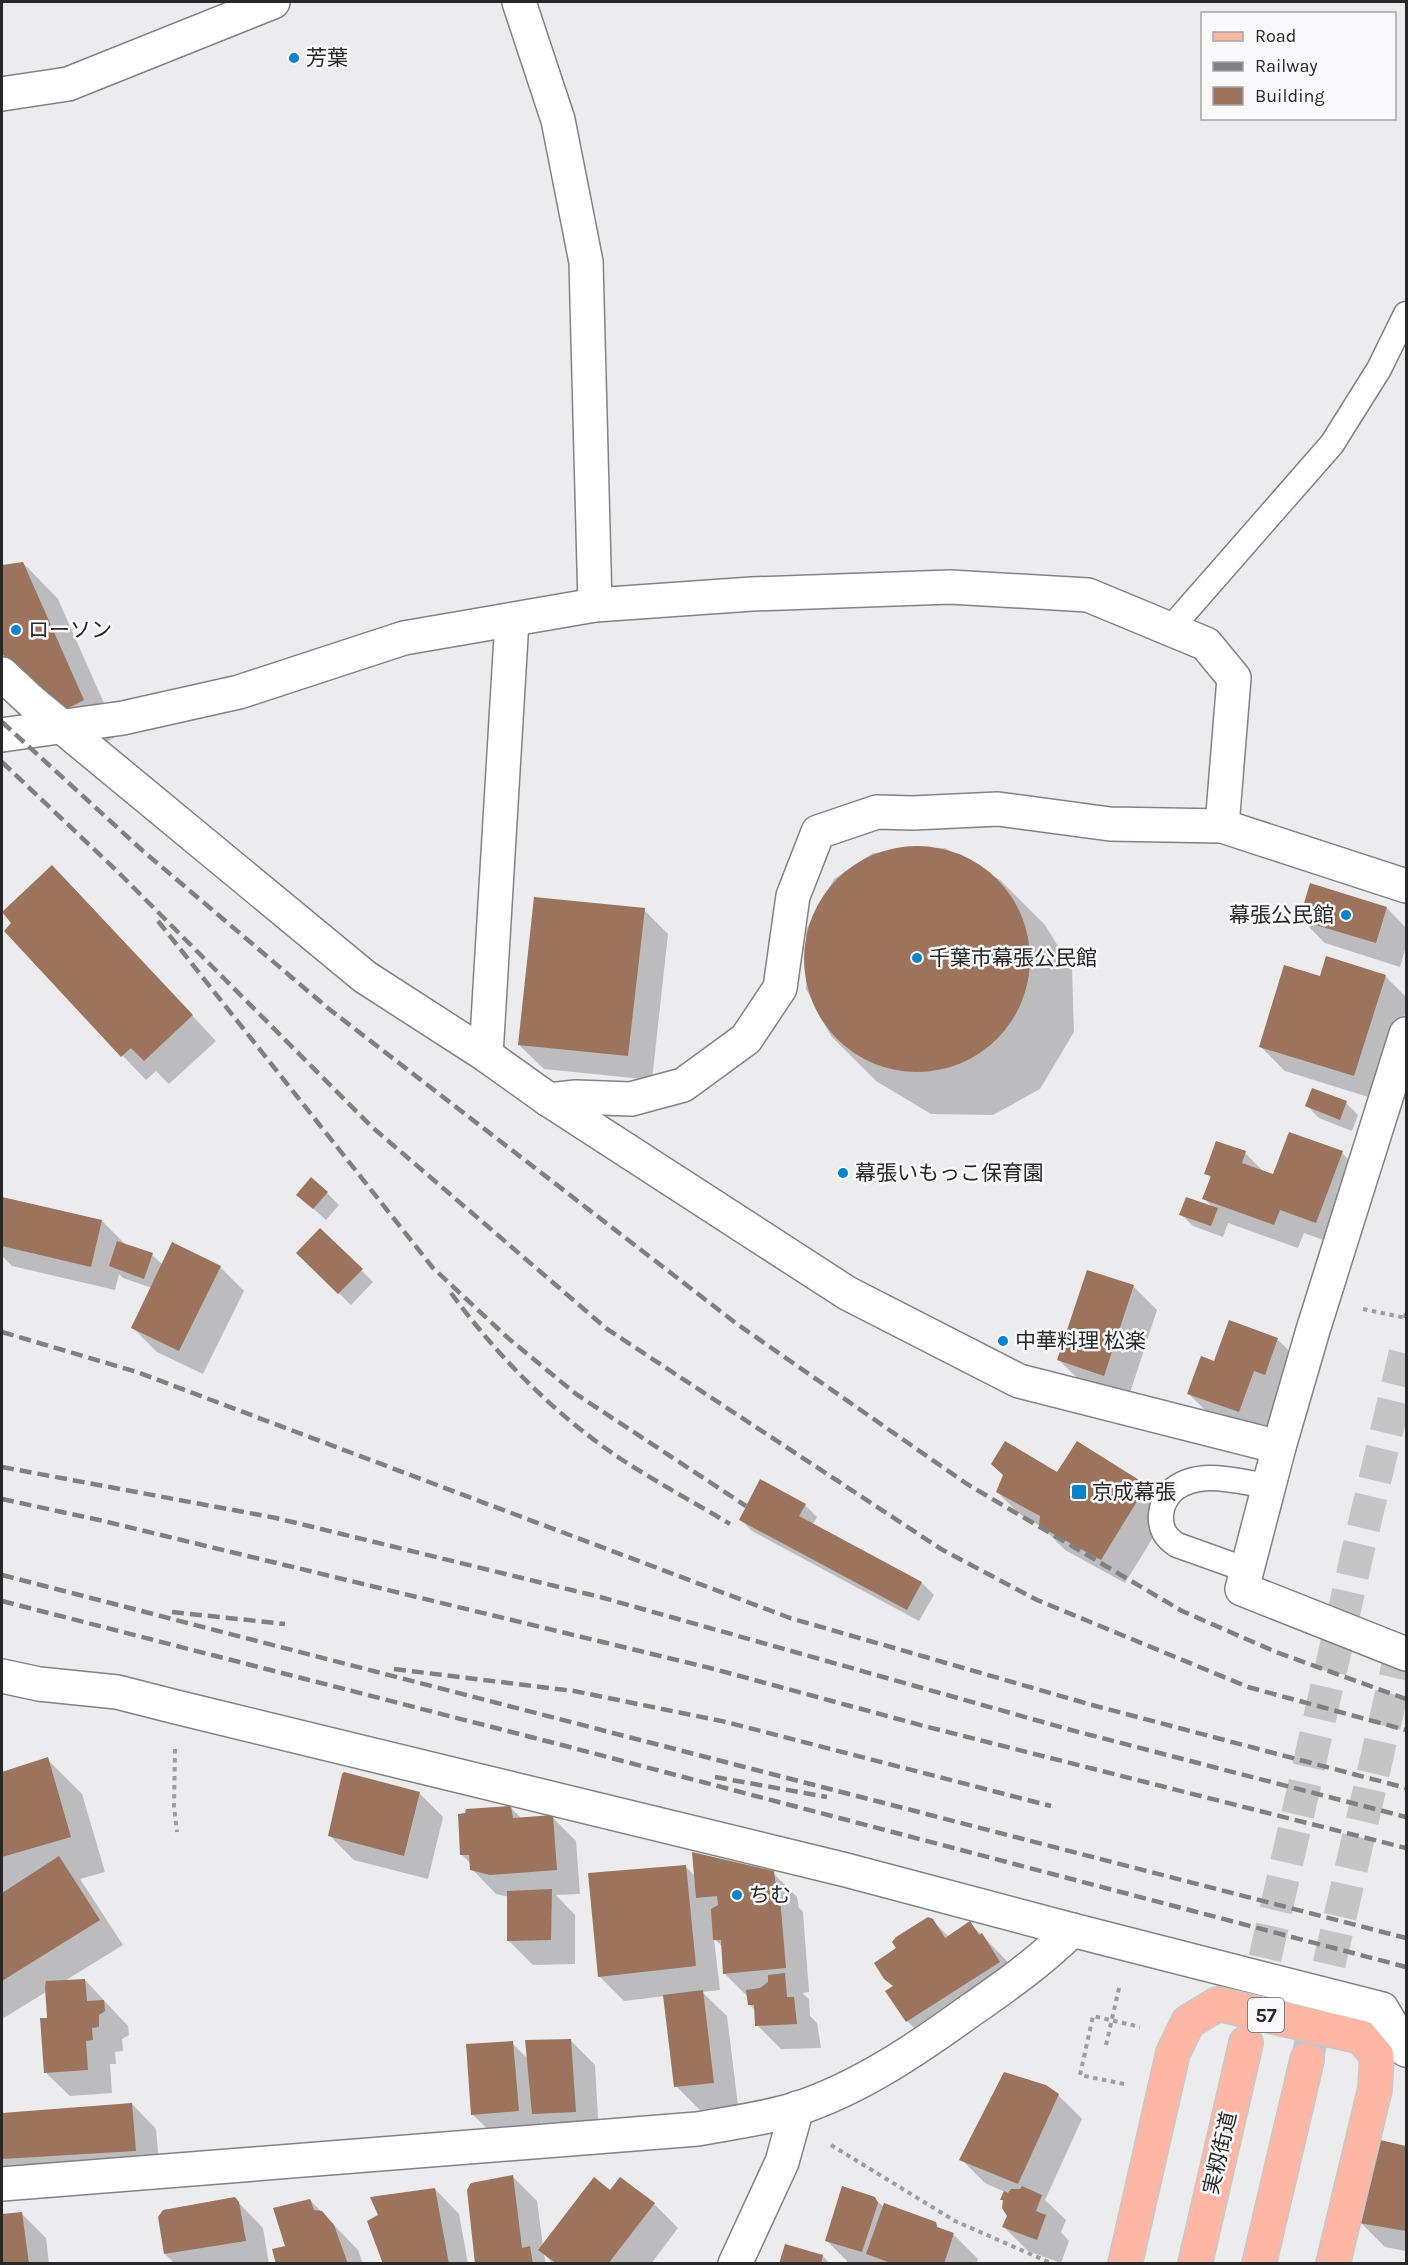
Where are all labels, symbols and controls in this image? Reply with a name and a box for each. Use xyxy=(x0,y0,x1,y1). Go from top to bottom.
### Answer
legend xyxy=(1201,12,1396,120)
text: Road xyxy=(1255,25,1296,47)
place label: 芳葉 xyxy=(306,46,348,70)
marker: 芳葉 xyxy=(287,51,301,65)
text: Railway xyxy=(1255,55,1318,77)
text: Building xyxy=(1255,85,1325,107)
place label: ローソン xyxy=(28,618,112,642)
marker: ローソン xyxy=(9,623,23,637)
place label: 幕張公民館 xyxy=(1229,903,1334,927)
marker: 幕張公民館 xyxy=(1339,908,1353,922)
place label: 千葉市幕張公民館 xyxy=(929,946,1097,970)
marker: 千葉市幕張公民館 xyxy=(910,951,924,965)
place label: 幕張いもっこ保育園 xyxy=(855,1161,1044,1185)
marker: 幕張いもっこ保育園 xyxy=(836,1166,850,1180)
place label: 中華料理 松楽 xyxy=(1015,1329,1146,1353)
marker: 中華料理 松楽 xyxy=(996,1334,1010,1348)
place label: 京成幕張 xyxy=(1092,1480,1176,1504)
marker: 京成幕張 xyxy=(1070,1483,1088,1501)
place label: ちむ xyxy=(749,1883,791,1907)
marker: ちむ xyxy=(730,1888,744,1902)
road number: 57 xyxy=(1248,1998,1284,2032)
street label: 実籾街道 xyxy=(1199,2109,1241,2197)

